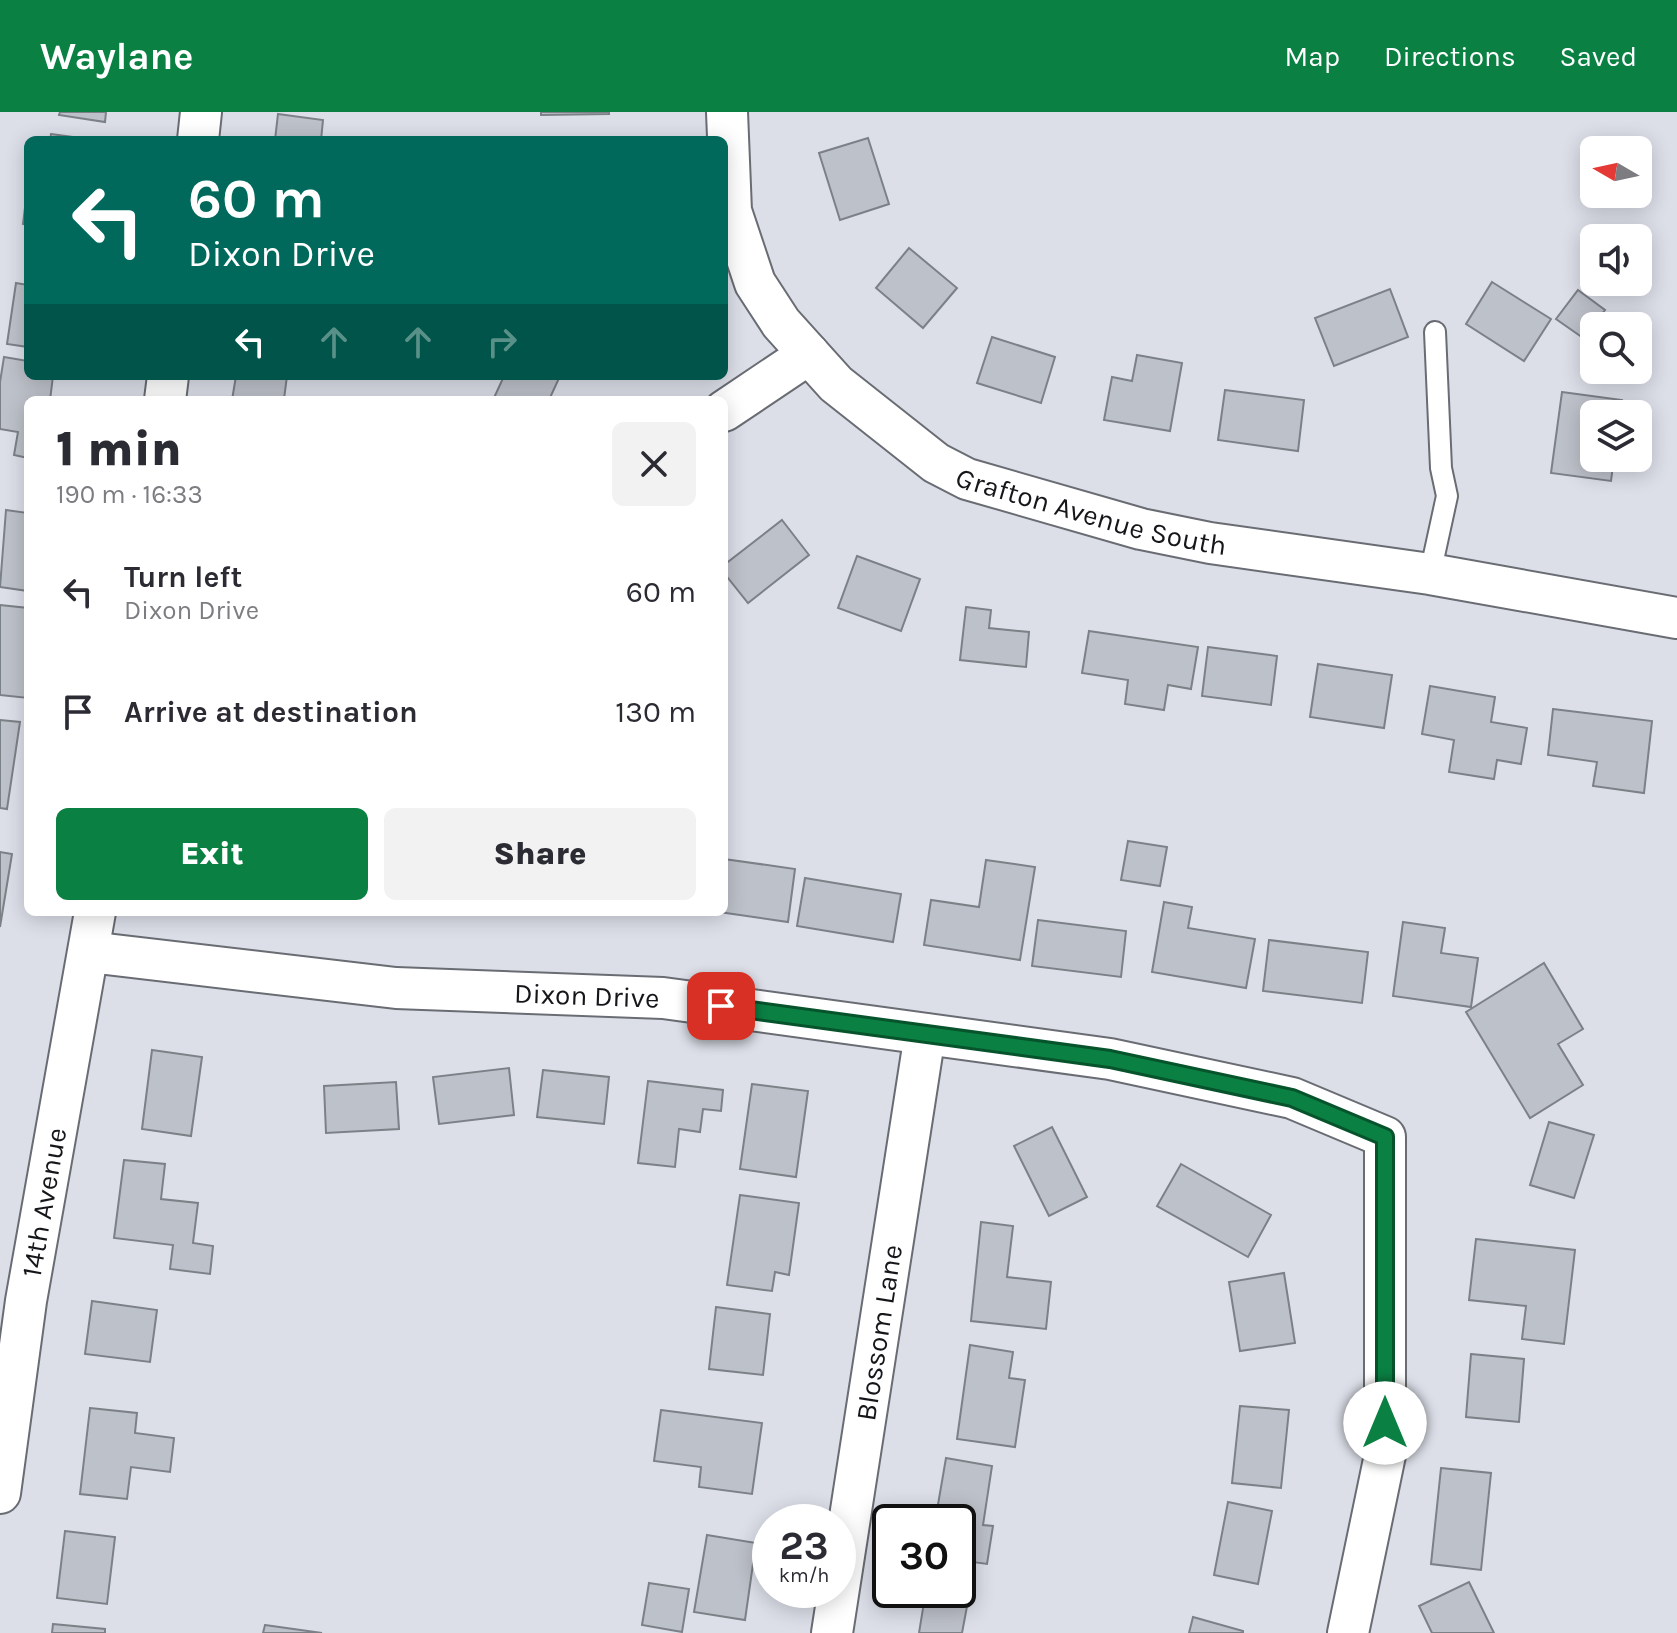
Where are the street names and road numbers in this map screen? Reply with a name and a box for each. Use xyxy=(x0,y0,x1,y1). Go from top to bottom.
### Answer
street label: Grafton Avenue South xyxy=(950,460,1229,562)
street label: Dixon Drive xyxy=(513,976,660,1015)
street label: 14th Avenue xyxy=(15,1125,73,1280)
street label: Blossom Lane xyxy=(849,1242,909,1423)

